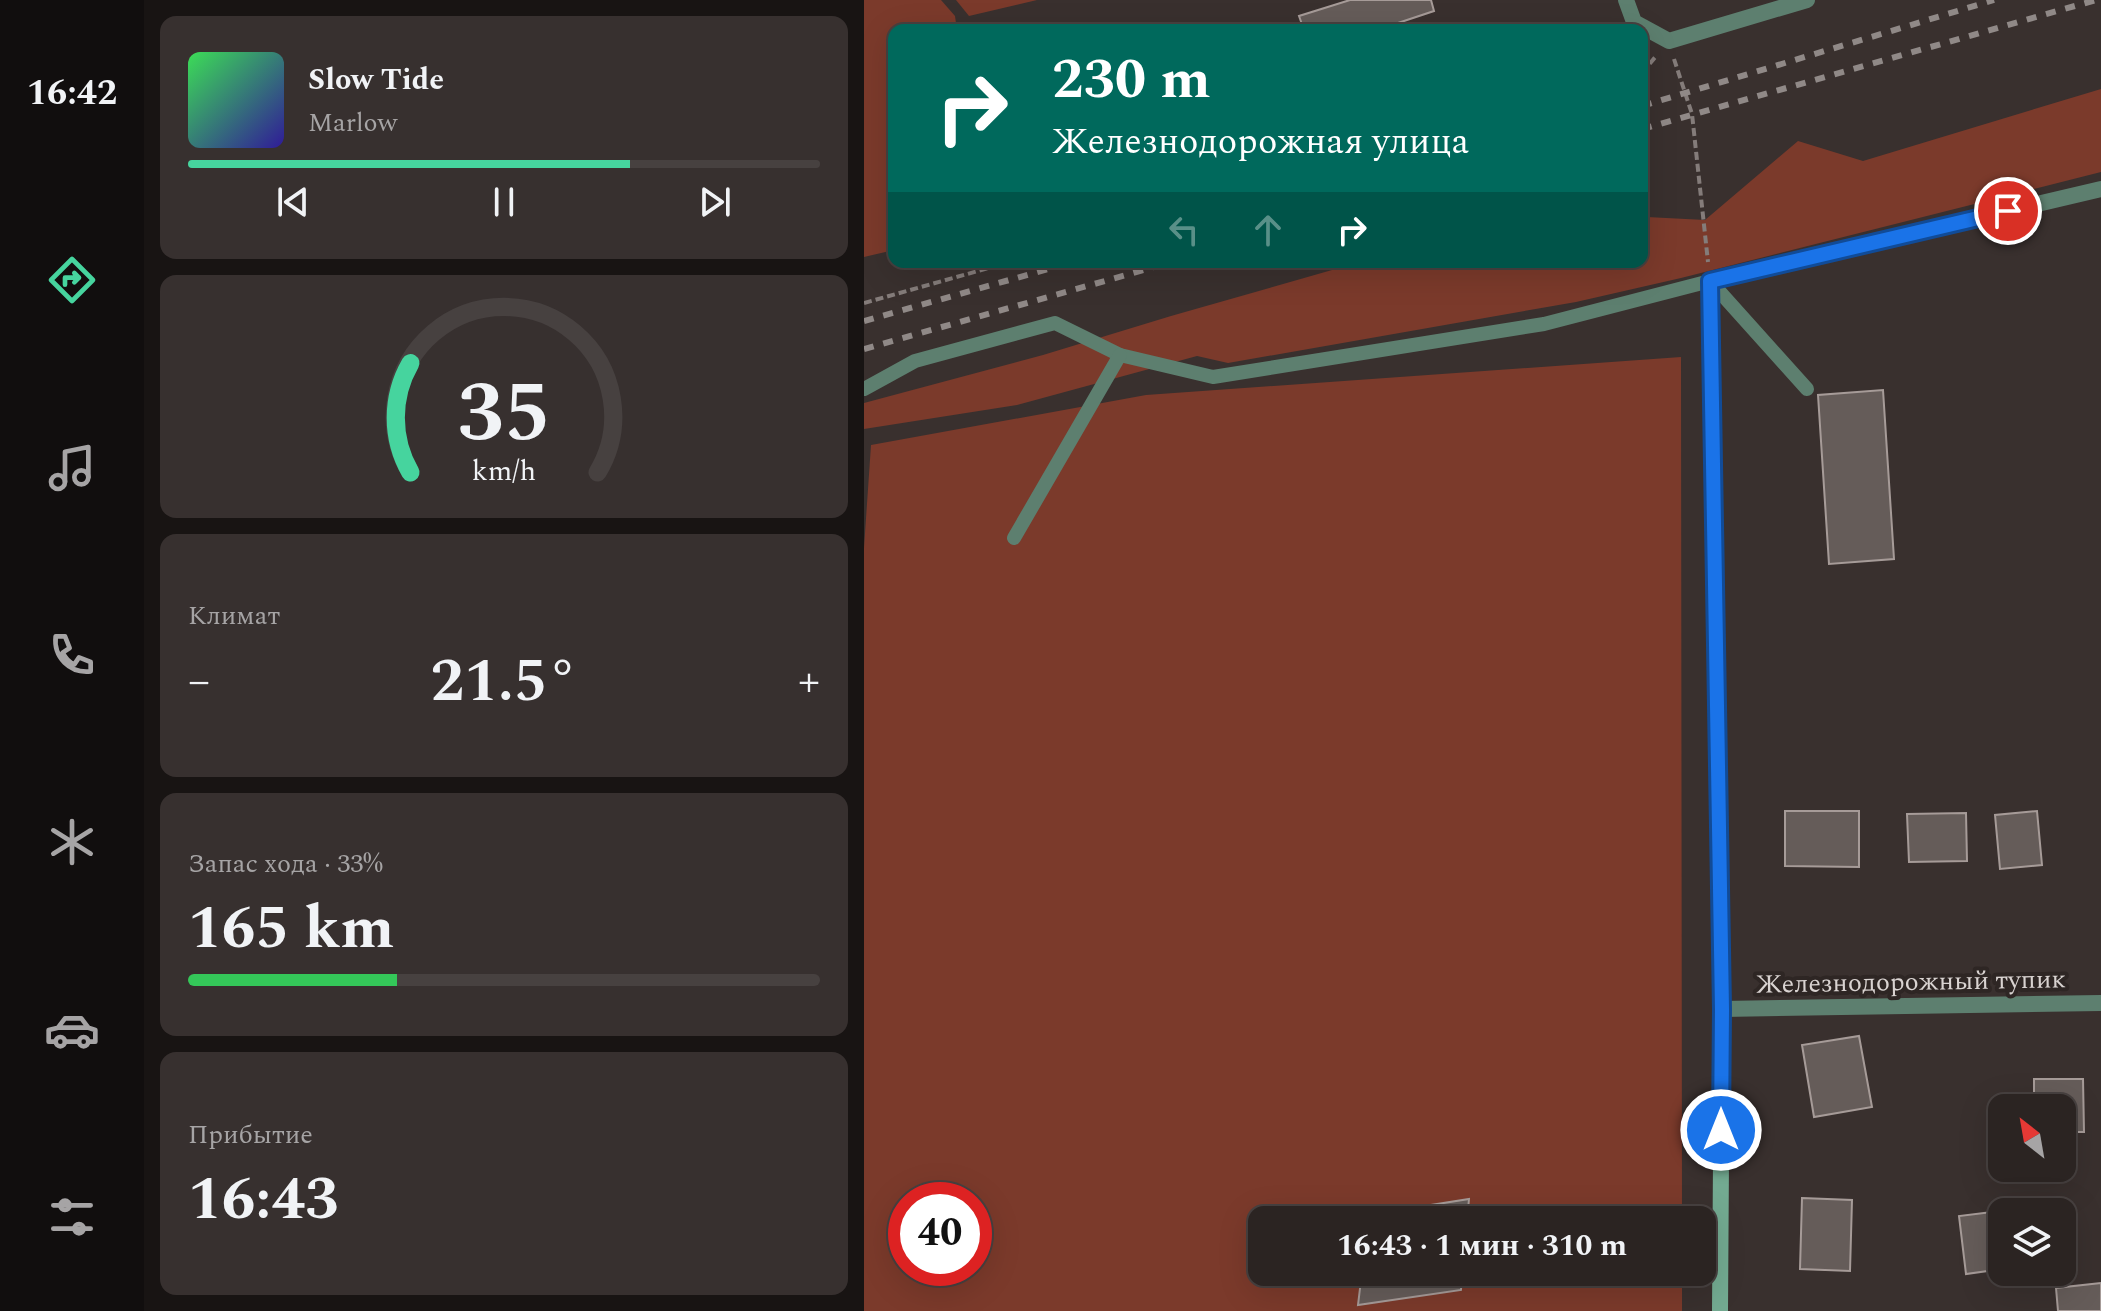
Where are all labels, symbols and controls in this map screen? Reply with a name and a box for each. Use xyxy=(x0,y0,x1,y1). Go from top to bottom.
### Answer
text: 230 m xyxy=(1052,38,1211,123)
icon: right xyxy=(920,56,1024,160)
text: Slow Tide xyxy=(308,57,444,103)
text: 16:42 xyxy=(27,66,117,121)
text: Marlow xyxy=(308,103,397,143)
text: Железнодорожная улица xyxy=(1052,115,1469,170)
pin xyxy=(1974,177,2042,245)
icon: previous xyxy=(271,180,315,224)
icon: pause xyxy=(482,180,526,224)
icon: next xyxy=(693,180,737,224)
icon: arrive xyxy=(1986,189,2030,233)
icon: left xyxy=(1162,208,1206,252)
icon: ahead xyxy=(1246,208,1290,252)
icon: right xyxy=(1330,208,1374,252)
icon: directions xyxy=(44,252,100,308)
text: 35 xyxy=(457,350,551,477)
icon: music xyxy=(44,440,100,496)
text: km/h xyxy=(472,450,536,493)
text: Климат xyxy=(188,596,280,636)
icon: phone xyxy=(44,627,100,683)
text: 21.5° xyxy=(430,636,578,728)
text: − xyxy=(188,648,210,715)
text: + xyxy=(798,648,820,715)
icon: climate xyxy=(44,814,100,870)
text: Запас хода · 33% xyxy=(188,844,383,884)
text: 165 km xyxy=(188,883,394,975)
street label: Железнодорожный тупик xyxy=(1756,959,2066,1005)
icon: car xyxy=(44,1002,100,1058)
position arrow xyxy=(1679,1088,1763,1172)
north arrow xyxy=(1988,1094,2076,1182)
map controls xyxy=(1988,1094,2076,1286)
text: Прибытие xyxy=(188,1115,313,1155)
text: 16:43 xyxy=(188,1154,339,1246)
speed limit sign: 40 xyxy=(888,1182,992,1286)
icon: filters xyxy=(44,1189,100,1245)
button: layers xyxy=(1988,1198,2076,1286)
text: 16:43 · 1 мин · 310 m xyxy=(1337,1223,1627,1269)

